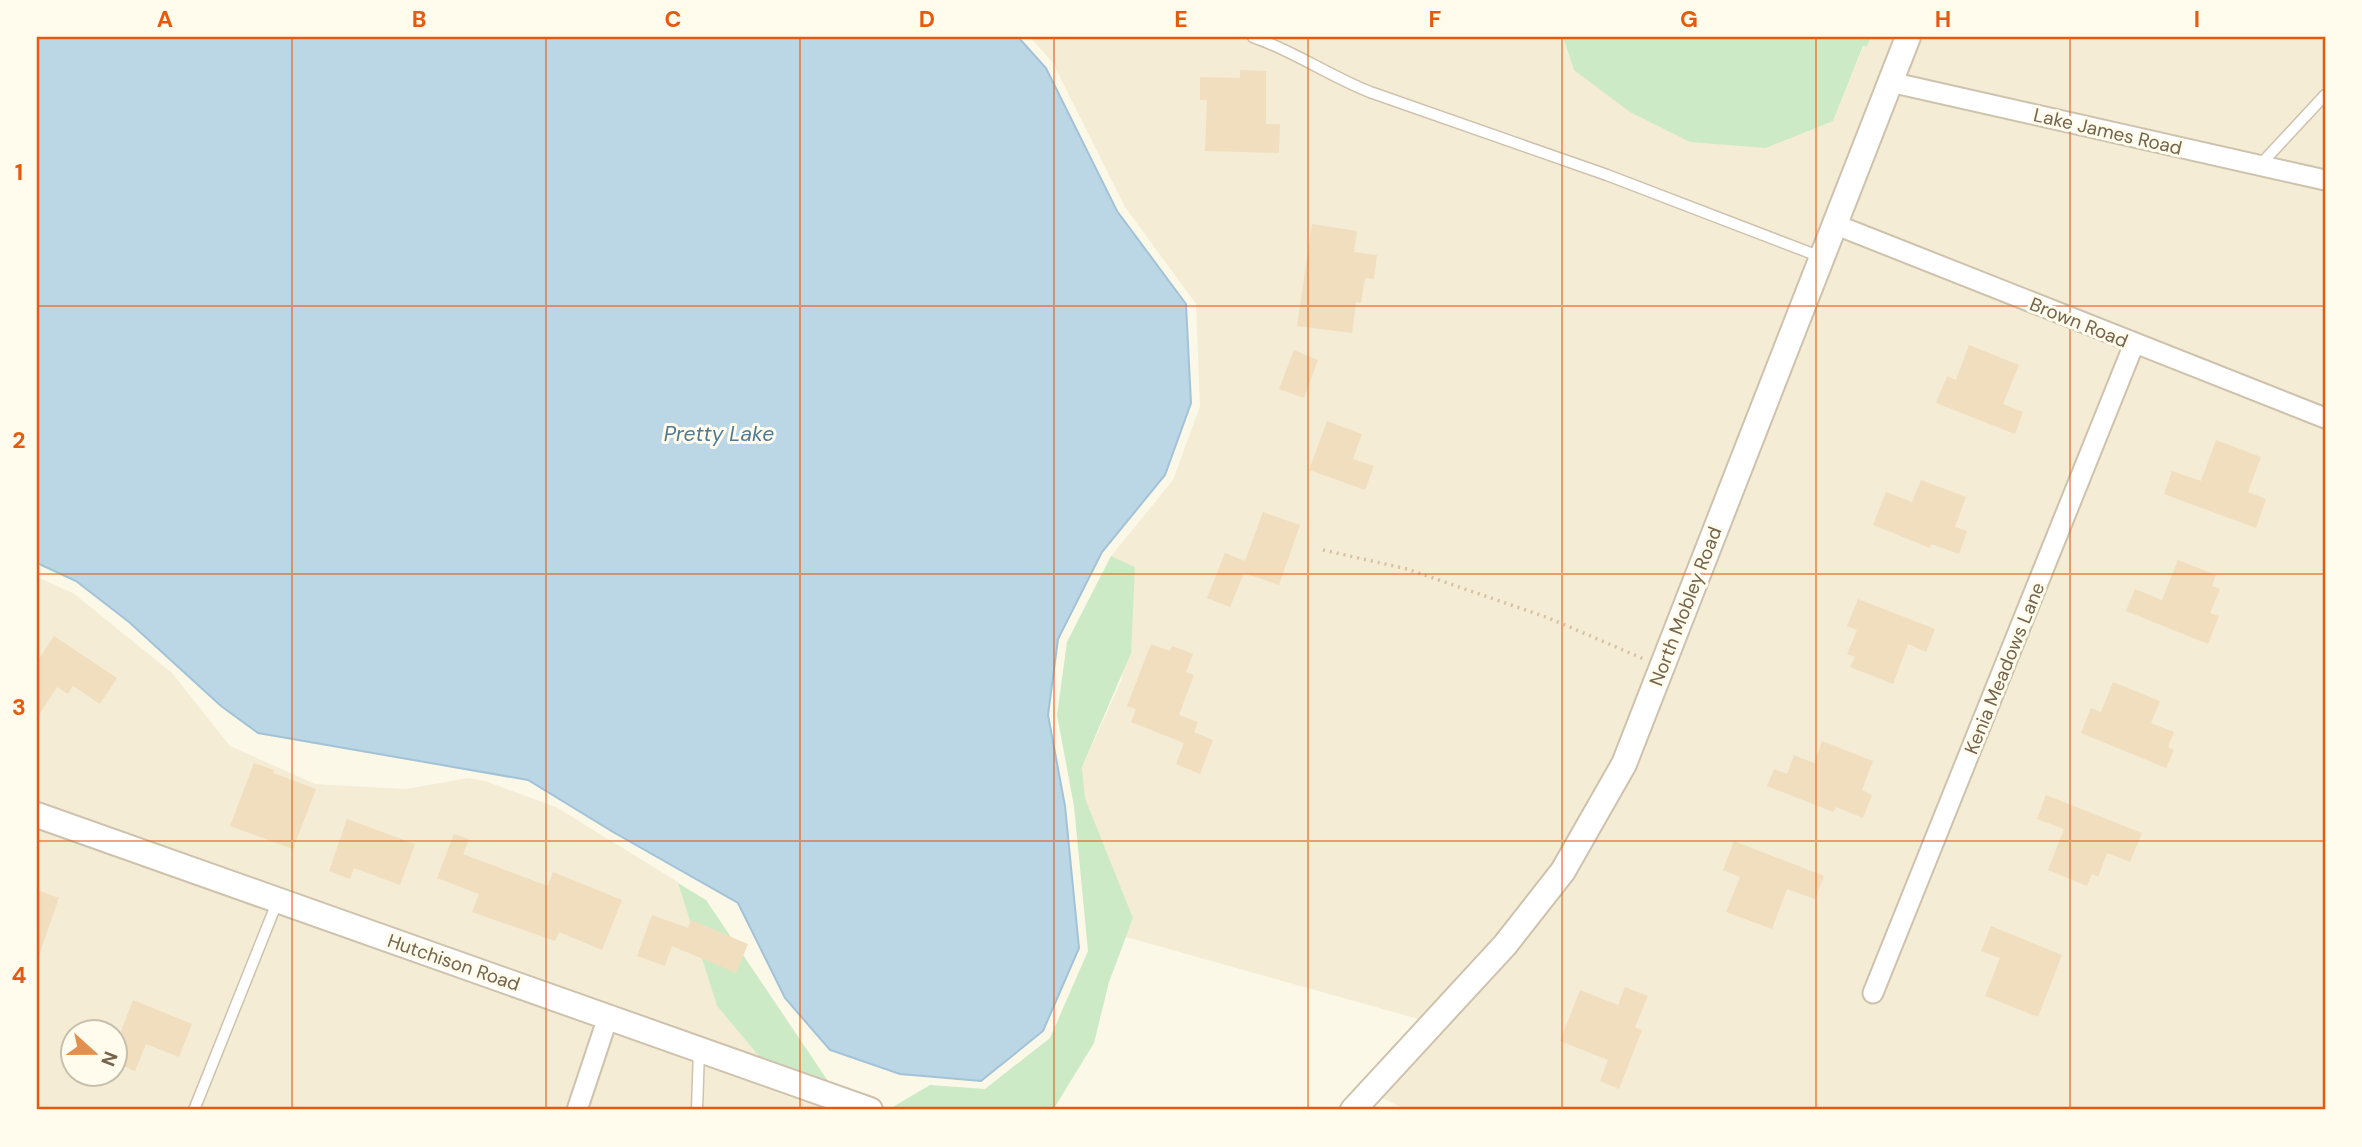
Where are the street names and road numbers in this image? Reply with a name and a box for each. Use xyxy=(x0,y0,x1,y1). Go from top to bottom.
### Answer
street label: Lake James Road xyxy=(2031,102,2185,161)
street label: Brown Road xyxy=(2026,291,2132,353)
street label: North Mobley Road xyxy=(1644,523,1727,689)
street label: Kenia Meadows Lane xyxy=(1959,579,2050,758)
street label: Hutchison Road xyxy=(384,928,523,997)

